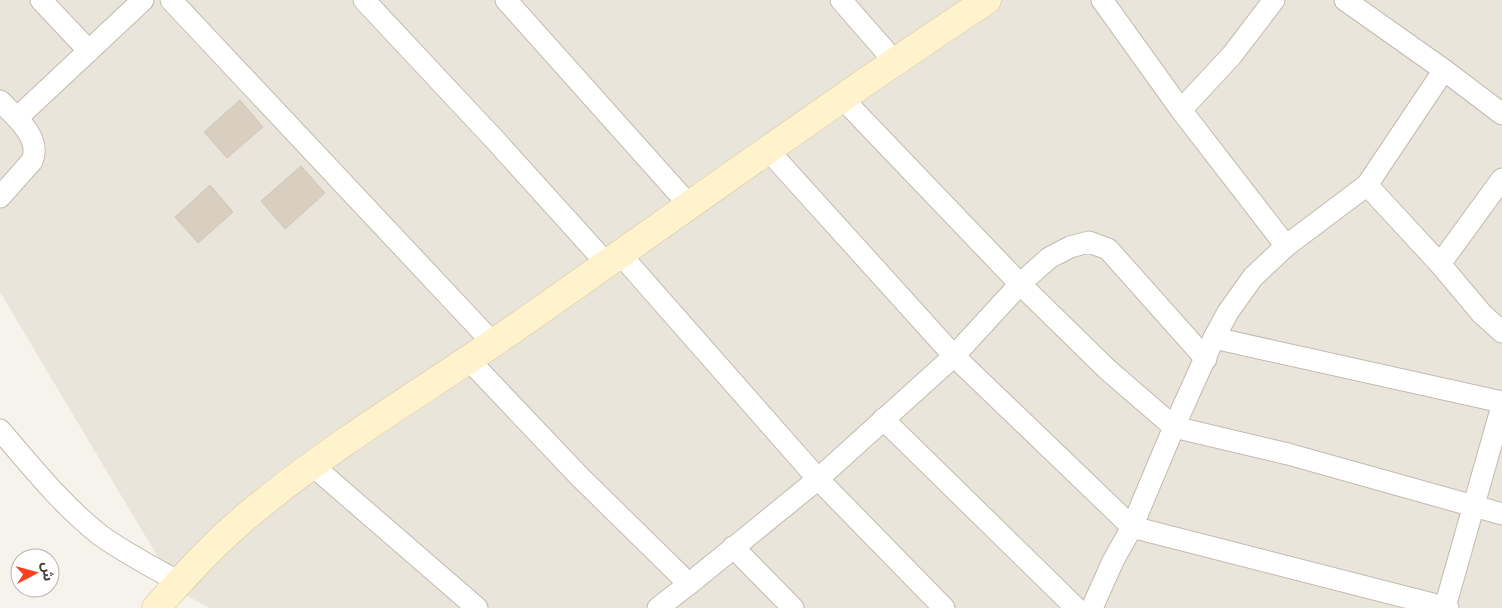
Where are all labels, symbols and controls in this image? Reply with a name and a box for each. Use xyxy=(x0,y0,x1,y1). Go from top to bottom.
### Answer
north arrow xyxy=(10,548,60,598)
text: ش xyxy=(39,561,55,582)

